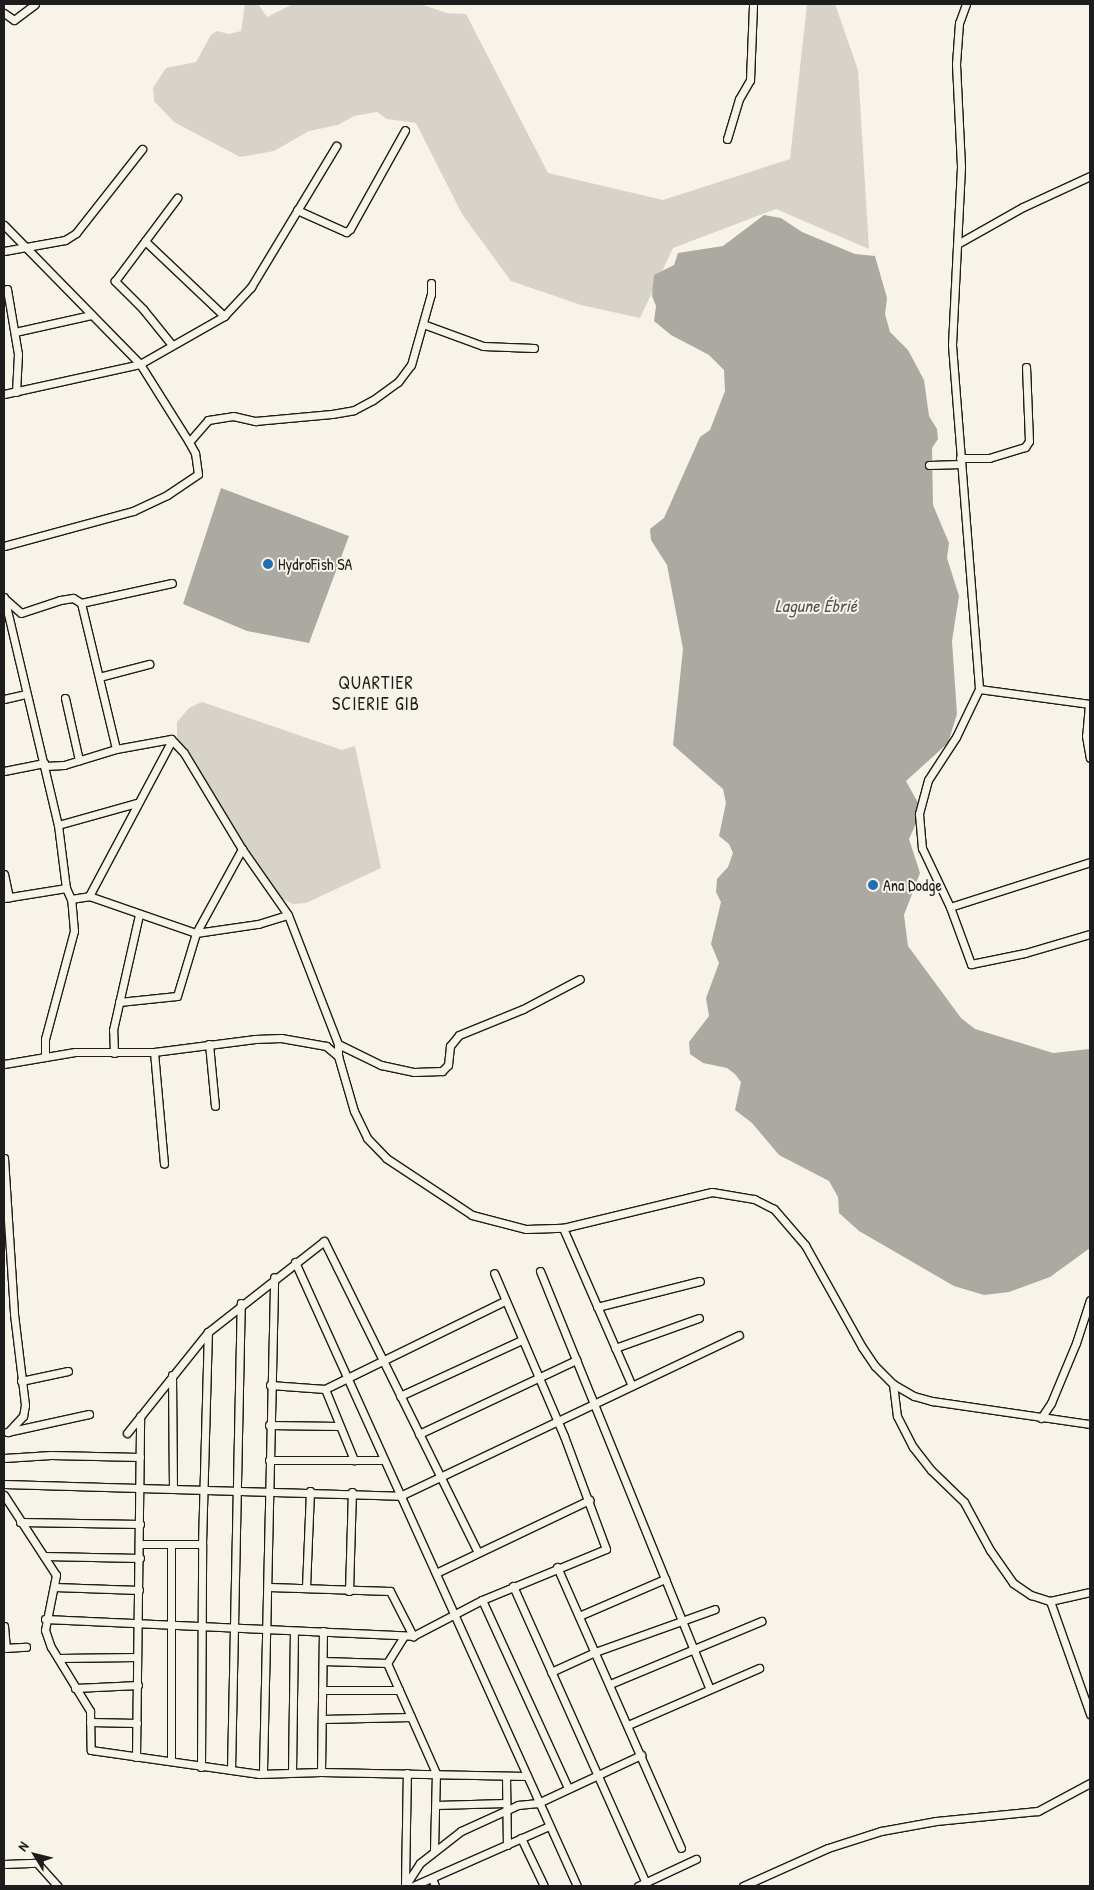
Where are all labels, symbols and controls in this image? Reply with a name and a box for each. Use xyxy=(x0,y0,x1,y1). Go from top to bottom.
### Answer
place label: HydroFish SA xyxy=(278,554,352,574)
marker: HydroFish SA xyxy=(262,558,274,570)
water label: Lagune Ébrié xyxy=(775,595,857,617)
district label: QUARTIER SCIERIE GIB xyxy=(331,673,421,716)
place label: Ana Dodge xyxy=(883,875,942,895)
marker: Ana Dodge xyxy=(867,879,879,891)
north arrow xyxy=(10,1830,60,1880)
text: N xyxy=(13,1837,32,1854)

